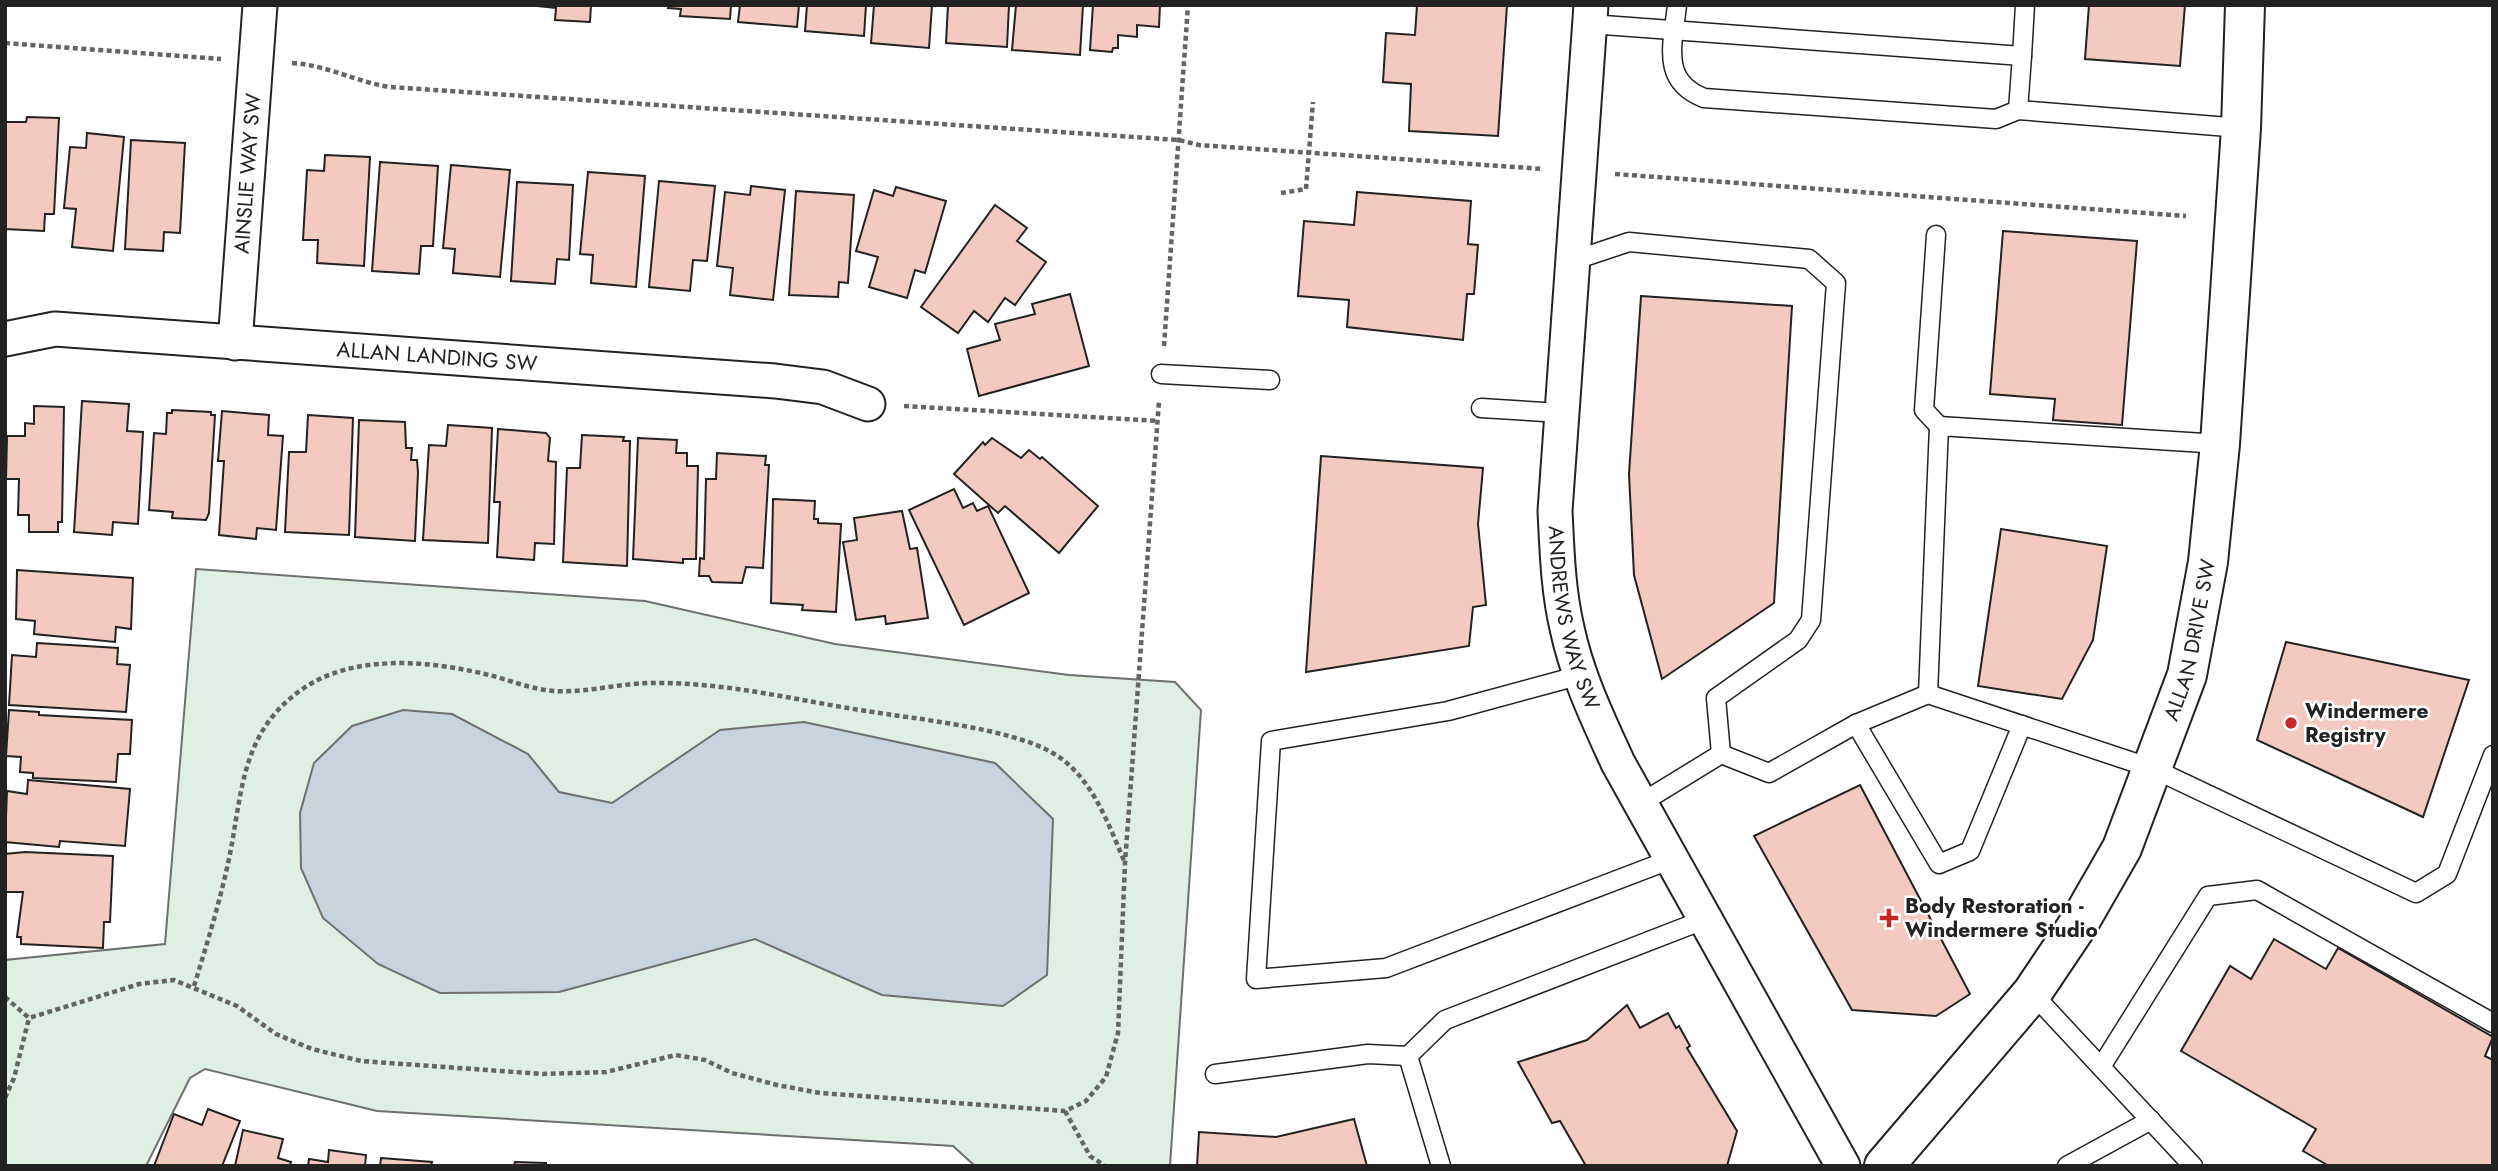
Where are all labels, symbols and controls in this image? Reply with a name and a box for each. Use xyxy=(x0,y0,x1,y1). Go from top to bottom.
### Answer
street label: AINSLIE WAY SW xyxy=(227,92,268,255)
street label: ALLAN LANDING SW xyxy=(336,334,538,379)
street label: ANDREWS WAY SW xyxy=(1541,525,1607,714)
street label: ALLAN DRIVE SW xyxy=(2156,557,2223,725)
place label: Windermere Registry xyxy=(2305,696,2428,750)
marker: Windermere Registry xyxy=(2283,715,2299,731)
place label: Body Restoration - Windermere Studio xyxy=(1905,891,2098,945)
marker: Body Restoration - Windermere Studio xyxy=(1879,908,1899,928)

